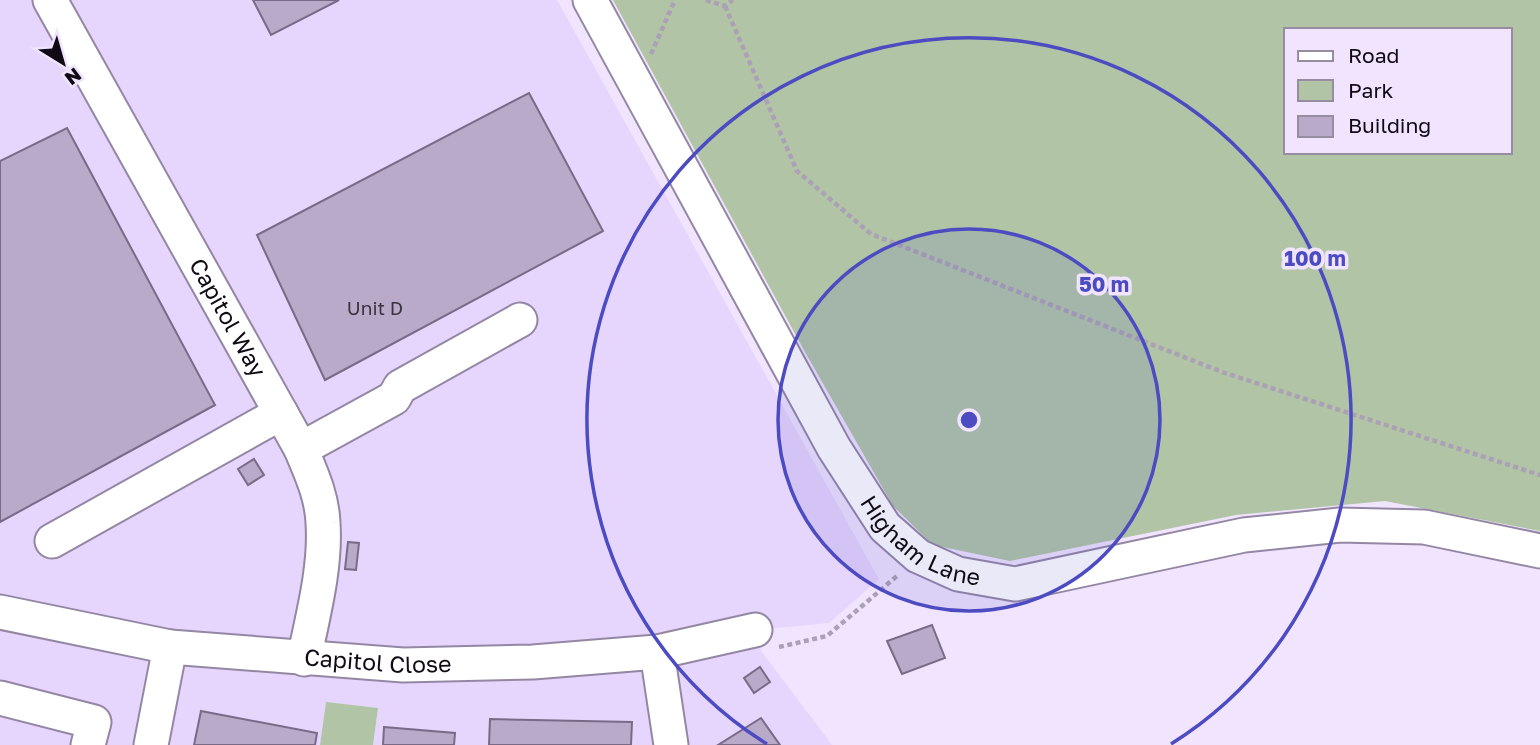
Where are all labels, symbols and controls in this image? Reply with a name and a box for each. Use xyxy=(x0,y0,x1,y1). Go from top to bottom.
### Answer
north arrow xyxy=(28,28,98,98)
legend xyxy=(1284,28,1512,154)
text: Road xyxy=(1348,42,1399,68)
text: N xyxy=(61,63,86,91)
text: Park xyxy=(1348,77,1394,103)
text: Building xyxy=(1348,112,1431,138)
text: 100 m xyxy=(1284,245,1346,271)
street label: Capitol Way xyxy=(184,253,273,382)
text: 50 m xyxy=(1079,271,1129,297)
house number: Unit D xyxy=(347,296,403,319)
centre of rings xyxy=(957,408,981,432)
street label: Higham Lane xyxy=(855,490,983,591)
street label: Capitol Close xyxy=(303,642,452,678)

